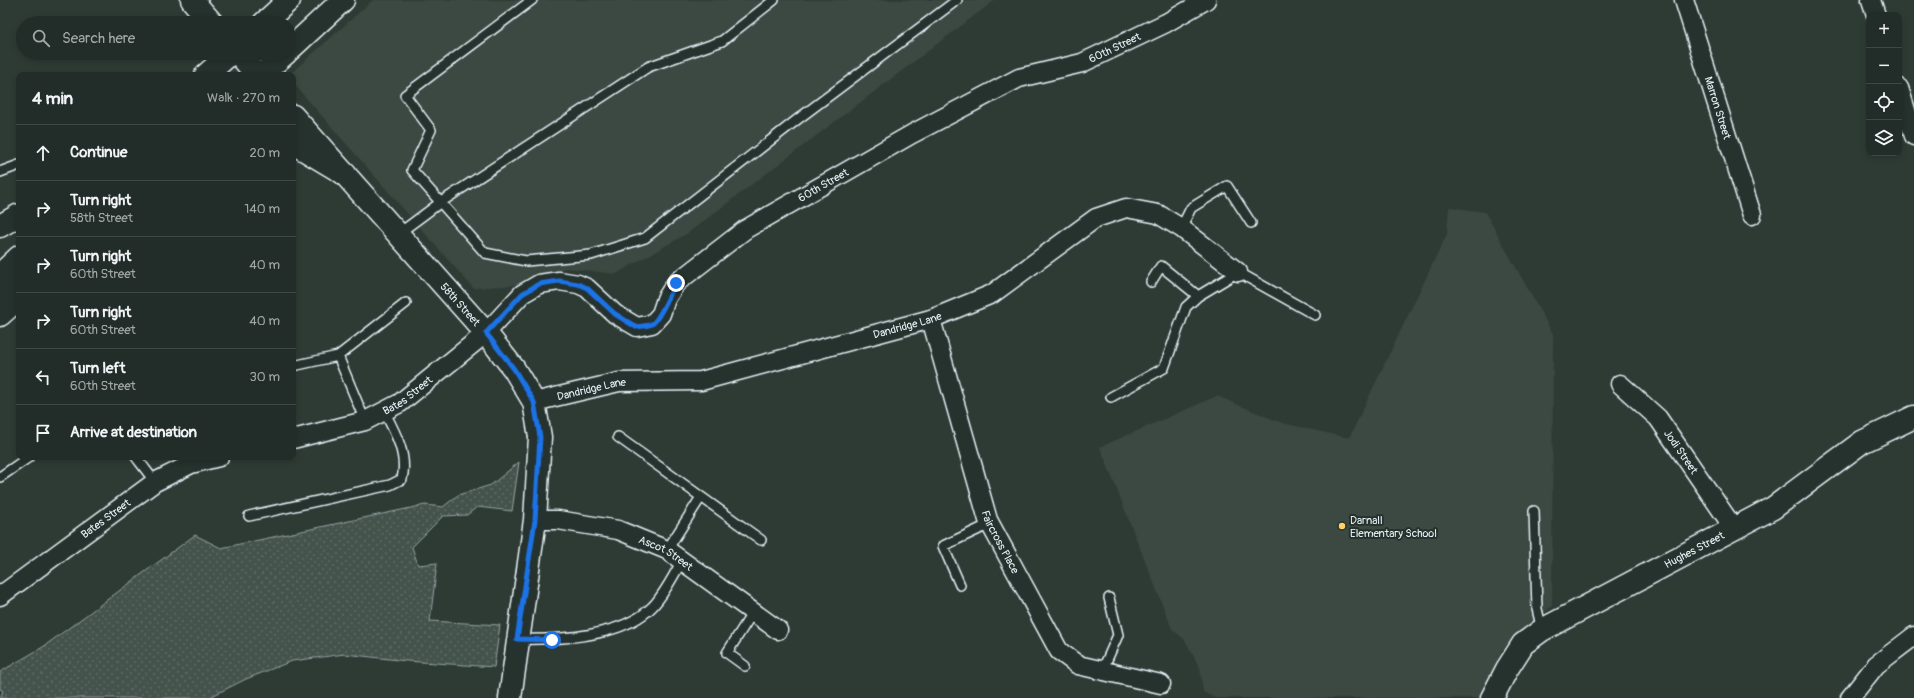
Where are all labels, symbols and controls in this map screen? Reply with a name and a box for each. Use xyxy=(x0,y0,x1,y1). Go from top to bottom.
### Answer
map controls xyxy=(1866,12,1902,156)
button: + xyxy=(1866,12,1902,48)
search box xyxy=(16,16,296,60)
icon: search xyxy=(30,27,52,49)
text: Search here xyxy=(62,29,135,48)
street label: 60th Street xyxy=(1087,29,1143,65)
button: − xyxy=(1866,48,1902,84)
street label: Marron Street xyxy=(1702,75,1734,141)
button: locate xyxy=(1866,84,1902,120)
text: 4 min xyxy=(32,88,73,109)
text: Walk · 270 m xyxy=(207,90,280,106)
button: layers xyxy=(1866,120,1902,156)
icon: ahead xyxy=(32,142,54,164)
text: Continue xyxy=(70,143,128,162)
text: 20 m xyxy=(249,145,280,161)
street label: 60th Street xyxy=(796,165,851,204)
text: Turn right xyxy=(70,191,131,210)
icon: right xyxy=(32,198,54,220)
text: 140 m xyxy=(244,201,280,217)
text: 58th Street xyxy=(70,210,133,226)
text: Turn right xyxy=(70,247,131,266)
icon: right xyxy=(32,254,54,276)
text: 40 m xyxy=(249,257,280,273)
text: 60th Street xyxy=(70,266,136,282)
route end xyxy=(667,274,685,292)
street label: 58th Street xyxy=(438,280,483,329)
text: Turn right xyxy=(70,303,131,322)
street label: Dandridge Lane xyxy=(872,309,944,341)
icon: right xyxy=(32,310,54,332)
text: 40 m xyxy=(249,313,280,329)
text: 60th Street xyxy=(70,322,136,338)
text: Turn left xyxy=(70,359,126,378)
icon: left xyxy=(32,366,54,388)
text: 30 m xyxy=(250,369,280,385)
street label: Bates Street xyxy=(380,373,435,417)
street label: Dandridge Lane xyxy=(556,375,627,403)
text: 60th Street xyxy=(70,378,136,394)
icon: arrive xyxy=(32,422,54,444)
text: Arrive at destination xyxy=(70,423,197,442)
street label: Jodi Street xyxy=(1661,427,1701,477)
street label: Bates Street xyxy=(78,496,133,541)
street label: Faircross Place xyxy=(979,509,1022,576)
place label: Darnall Elementary School xyxy=(1350,514,1437,540)
marker: Darnall Elementary School xyxy=(1337,521,1347,531)
street label: Hughes Street xyxy=(1662,528,1727,571)
street label: Ascot Street xyxy=(637,533,696,573)
route start xyxy=(543,631,561,649)

